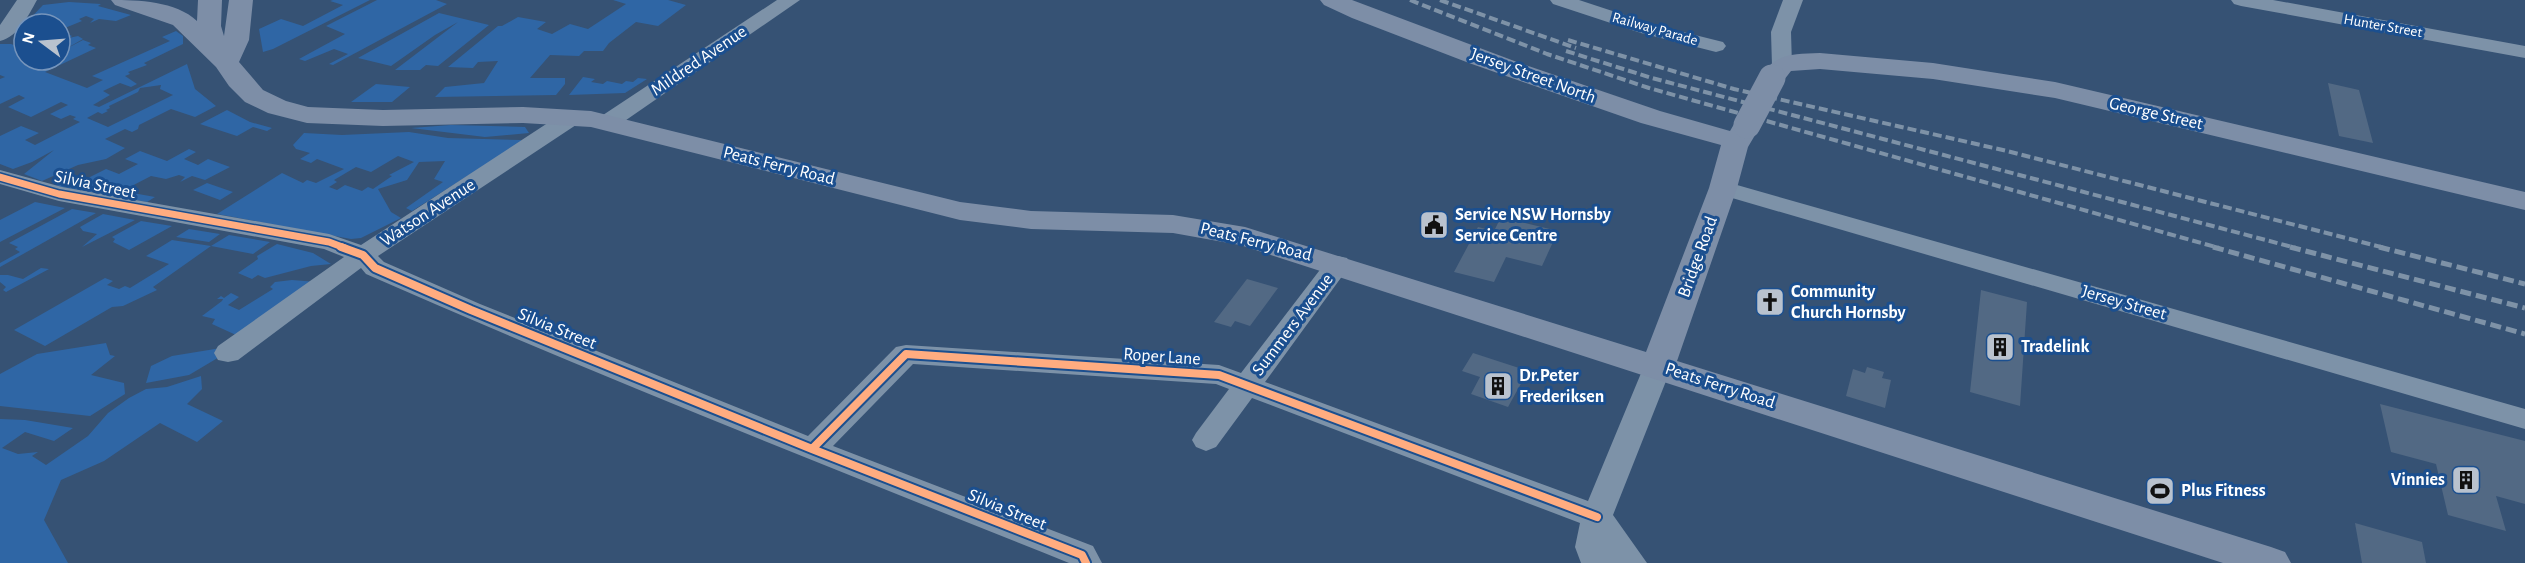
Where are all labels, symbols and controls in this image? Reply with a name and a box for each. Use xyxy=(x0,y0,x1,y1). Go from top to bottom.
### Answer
street label: Railway Parade xyxy=(1611,10,1700,48)
north arrow xyxy=(12,12,72,72)
street label: Hunter Street xyxy=(2343,12,2424,40)
street label: Mildred Avenue xyxy=(648,22,750,100)
text: N xyxy=(19,31,38,46)
street label: Jersey Street North xyxy=(1468,45,1598,107)
street label: George Street xyxy=(2107,94,2205,134)
street label: Peats Ferry Road xyxy=(721,143,837,189)
street label: Silvia Street xyxy=(53,168,138,202)
street label: Watson Avenue xyxy=(377,176,479,250)
place label: Service NSW Hornsby Service Centre xyxy=(1455,206,1612,245)
public building icon: Service NSW Hornsby Service Centre xyxy=(1418,209,1450,241)
street label: Bridge Road xyxy=(1675,214,1721,300)
street label: Peats Ferry Road xyxy=(1198,219,1314,265)
street label: Summers Avenue xyxy=(1249,271,1337,379)
street label: Jersey Street xyxy=(2080,282,2169,324)
place label: Community Church Hornsby xyxy=(1791,283,1907,322)
church icon: Community Church Hornsby xyxy=(1754,286,1786,318)
street label: Silvia Street xyxy=(515,305,599,353)
building icon: Tradelink xyxy=(1984,331,2016,363)
place label: Tradelink xyxy=(2021,338,2090,356)
street label: Roper Lane xyxy=(1123,345,1201,369)
street label: Peats Ferry Road xyxy=(1663,360,1777,412)
place label: Dr.Peter Frederiksen xyxy=(1519,367,1604,406)
building icon: Dr.Peter Frederiksen xyxy=(1482,370,1514,402)
building icon: Vinnies xyxy=(2450,464,2482,496)
place label: Vinnies xyxy=(2391,471,2445,489)
sports icon: Plus Fitness xyxy=(2144,475,2176,507)
place label: Plus Fitness xyxy=(2181,482,2266,500)
street label: Silvia Street xyxy=(965,486,1049,534)

